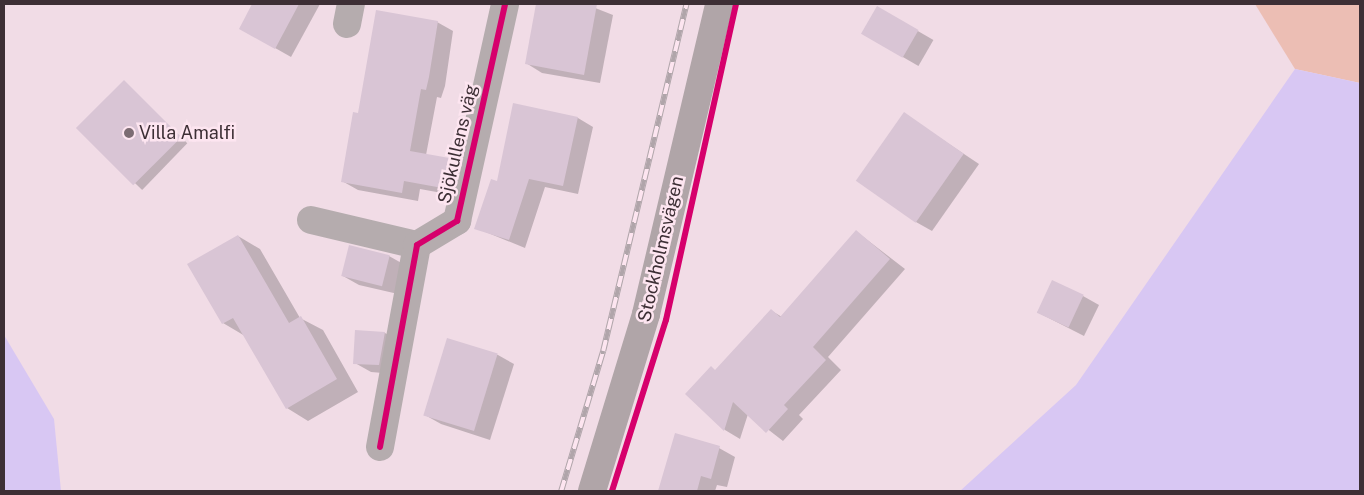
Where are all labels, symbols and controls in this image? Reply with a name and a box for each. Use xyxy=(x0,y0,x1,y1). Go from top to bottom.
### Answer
street label: Sjökullens väg xyxy=(434,82,482,206)
place label: Villa Amalfi xyxy=(139,122,235,144)
marker: Villa Amalfi xyxy=(123,127,135,139)
street label: Stockholmsvägen xyxy=(634,174,688,324)

